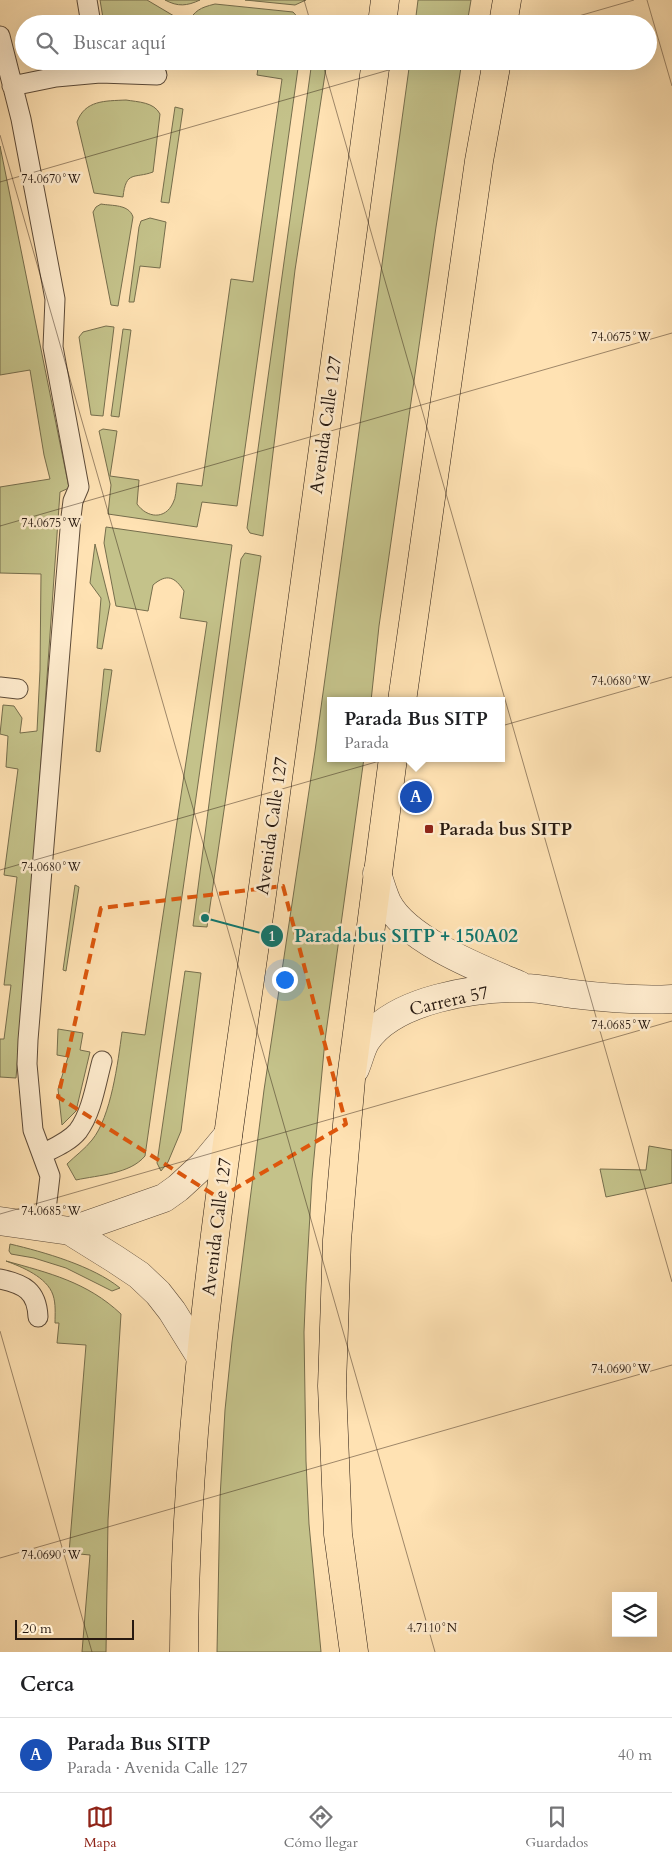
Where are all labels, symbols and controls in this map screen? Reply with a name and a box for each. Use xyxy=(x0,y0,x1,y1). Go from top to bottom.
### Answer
search box xyxy=(15,15,657,70)
icon: search xyxy=(33,29,61,57)
text: Buscar aquí xyxy=(73,30,166,56)
text: 74.0670°W xyxy=(21,171,81,187)
text: 74.0675°W xyxy=(591,329,651,345)
street label: Avenida Calle 127 xyxy=(304,354,348,496)
text: 74.0675°W xyxy=(21,515,81,531)
text: 74.0680°W xyxy=(591,673,651,689)
popup xyxy=(327,697,505,762)
text: Parada Bus SITP xyxy=(344,706,488,732)
text: Parada xyxy=(344,732,389,754)
street label: Avenida Calle 127 xyxy=(250,755,294,897)
pin: A xyxy=(400,778,432,816)
place label: Parada bus SITP xyxy=(439,817,572,842)
marker: Parada bus SITP xyxy=(423,823,435,835)
text: 74.0680°W xyxy=(21,859,81,875)
callout: Parada.bus SITP + 150A02 xyxy=(259,919,528,953)
text: Parada.bus SITP + 150A02 xyxy=(294,923,518,949)
text: 1 xyxy=(268,926,276,946)
your location xyxy=(272,967,298,993)
street label: Carrera 57 xyxy=(407,980,491,1022)
text: 74.0685°W xyxy=(591,1017,651,1033)
street label: Avenida Calle 127 xyxy=(196,1157,238,1297)
text: 74.0685°W xyxy=(21,1203,81,1219)
text: 74.0690°W xyxy=(591,1361,651,1377)
text: 74.0690°W xyxy=(21,1547,81,1563)
map controls xyxy=(612,1592,657,1637)
button: layers xyxy=(612,1592,657,1637)
scale bar xyxy=(15,1617,134,1640)
text: 20 m xyxy=(22,1619,52,1638)
text: 4.7110°N xyxy=(407,1620,458,1636)
text: Cerca xyxy=(20,1670,74,1699)
text: Parada Bus SITP xyxy=(67,1731,210,1757)
text: A xyxy=(30,1744,42,1766)
text: 40 m xyxy=(618,1744,652,1766)
text: Parada · Avenida Calle 127 xyxy=(67,1757,248,1779)
tab: Mapa xyxy=(84,1803,116,1852)
tab: Cómo llegar xyxy=(284,1803,358,1852)
tab: Guardados xyxy=(525,1803,588,1852)

